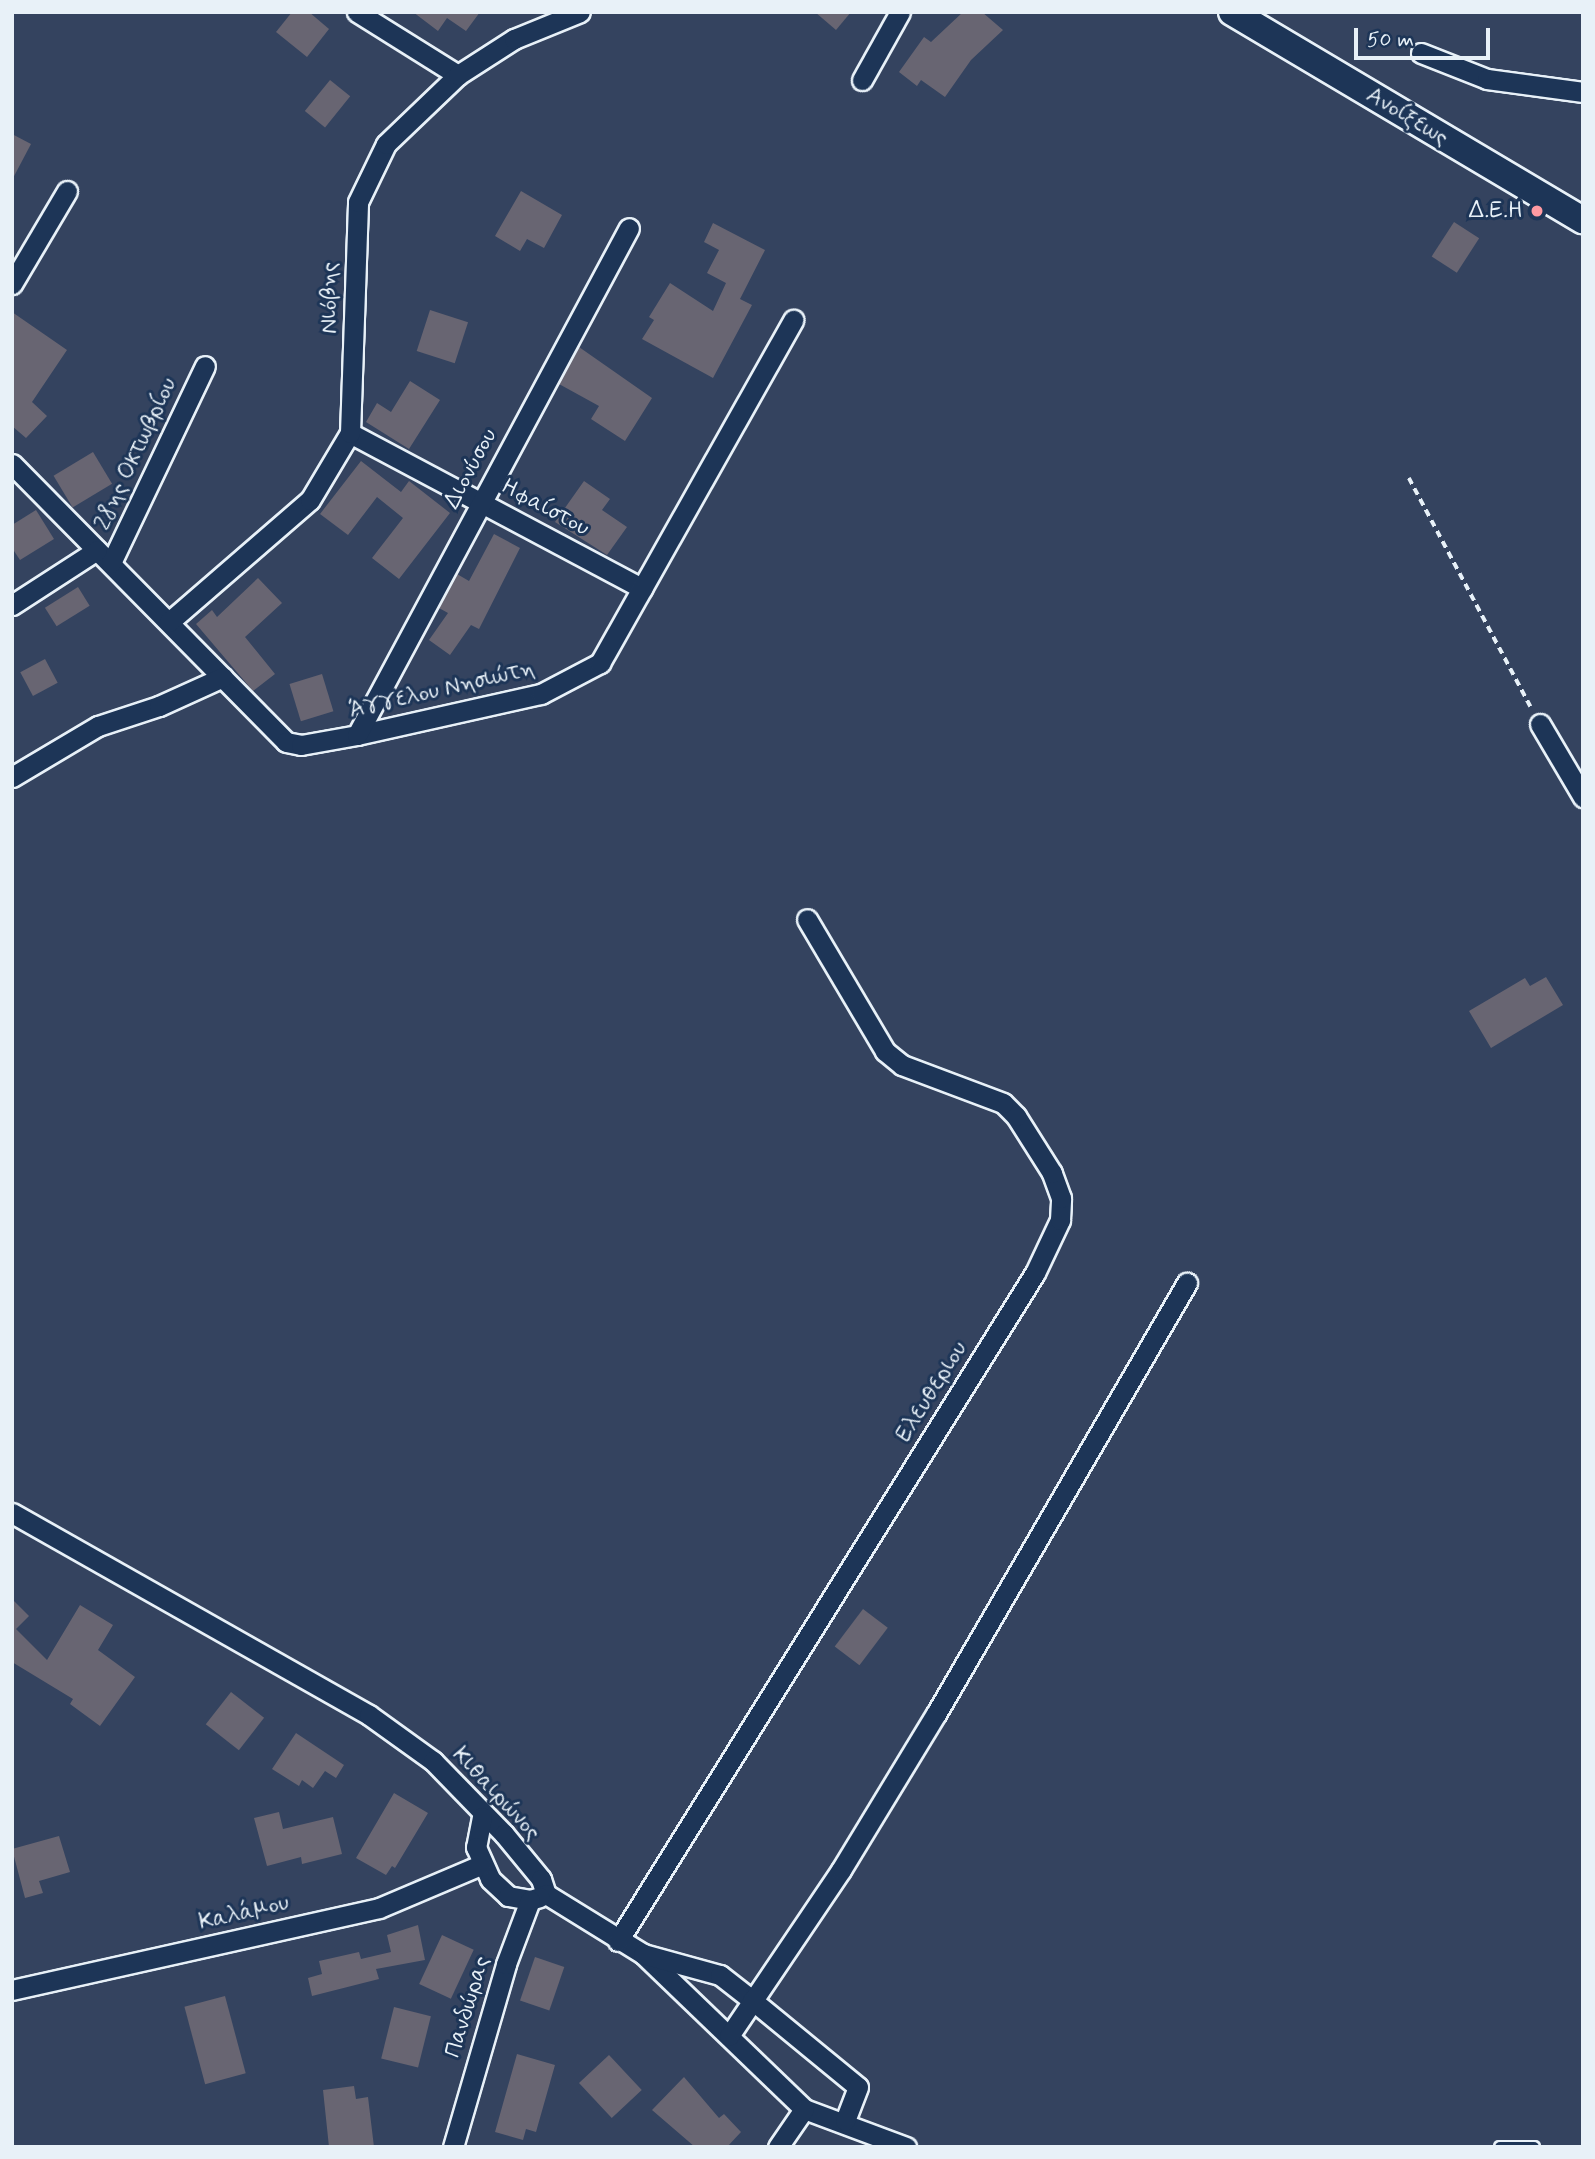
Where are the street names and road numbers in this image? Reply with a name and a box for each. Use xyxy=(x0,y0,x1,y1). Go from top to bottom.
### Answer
street label: Ανοίξεως xyxy=(1361,82,1453,152)
street label: Νιόβης xyxy=(316,262,344,334)
street label: 28ης Οκτωβρίου xyxy=(89,373,183,535)
street label: Διονύσου xyxy=(438,424,504,514)
street label: Ηφαίστου xyxy=(496,473,594,543)
street label: Άγγελου Νησιώτη xyxy=(347,655,537,725)
street label: Ελευθεριου xyxy=(890,1337,974,1447)
street label: Κιθαιρώνος xyxy=(446,1742,546,1846)
street label: Καλάμου xyxy=(196,1889,292,1937)
street label: Πανδώρας xyxy=(440,1953,496,2061)

